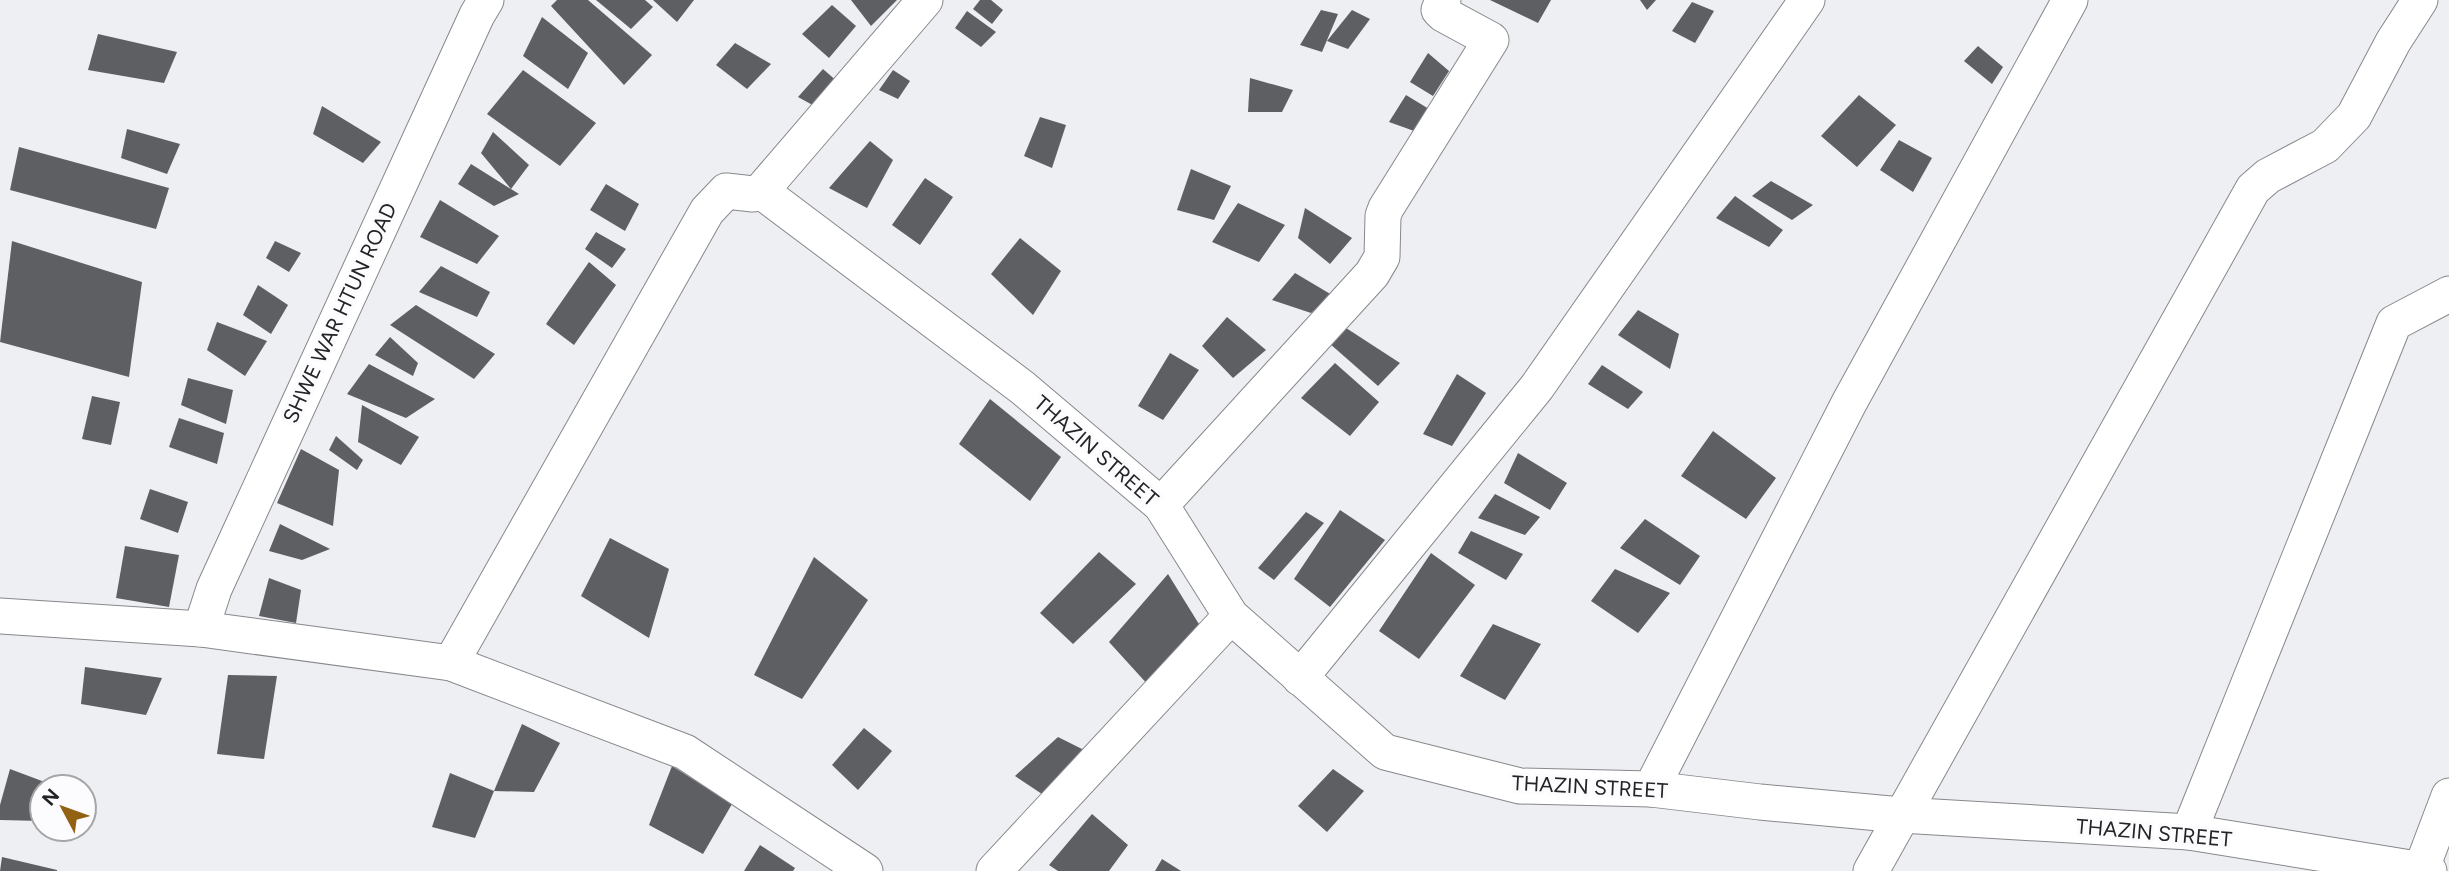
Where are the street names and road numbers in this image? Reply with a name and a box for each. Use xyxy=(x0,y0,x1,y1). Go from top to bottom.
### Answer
street label: SHWE WAR HTUN ROAD xyxy=(277,199,402,427)
street label: THAZIN STREET xyxy=(1029,390,1164,512)
street label: THAZIN STREET xyxy=(1511,770,1669,803)
street label: THAZIN STREET xyxy=(2075,813,2233,852)

